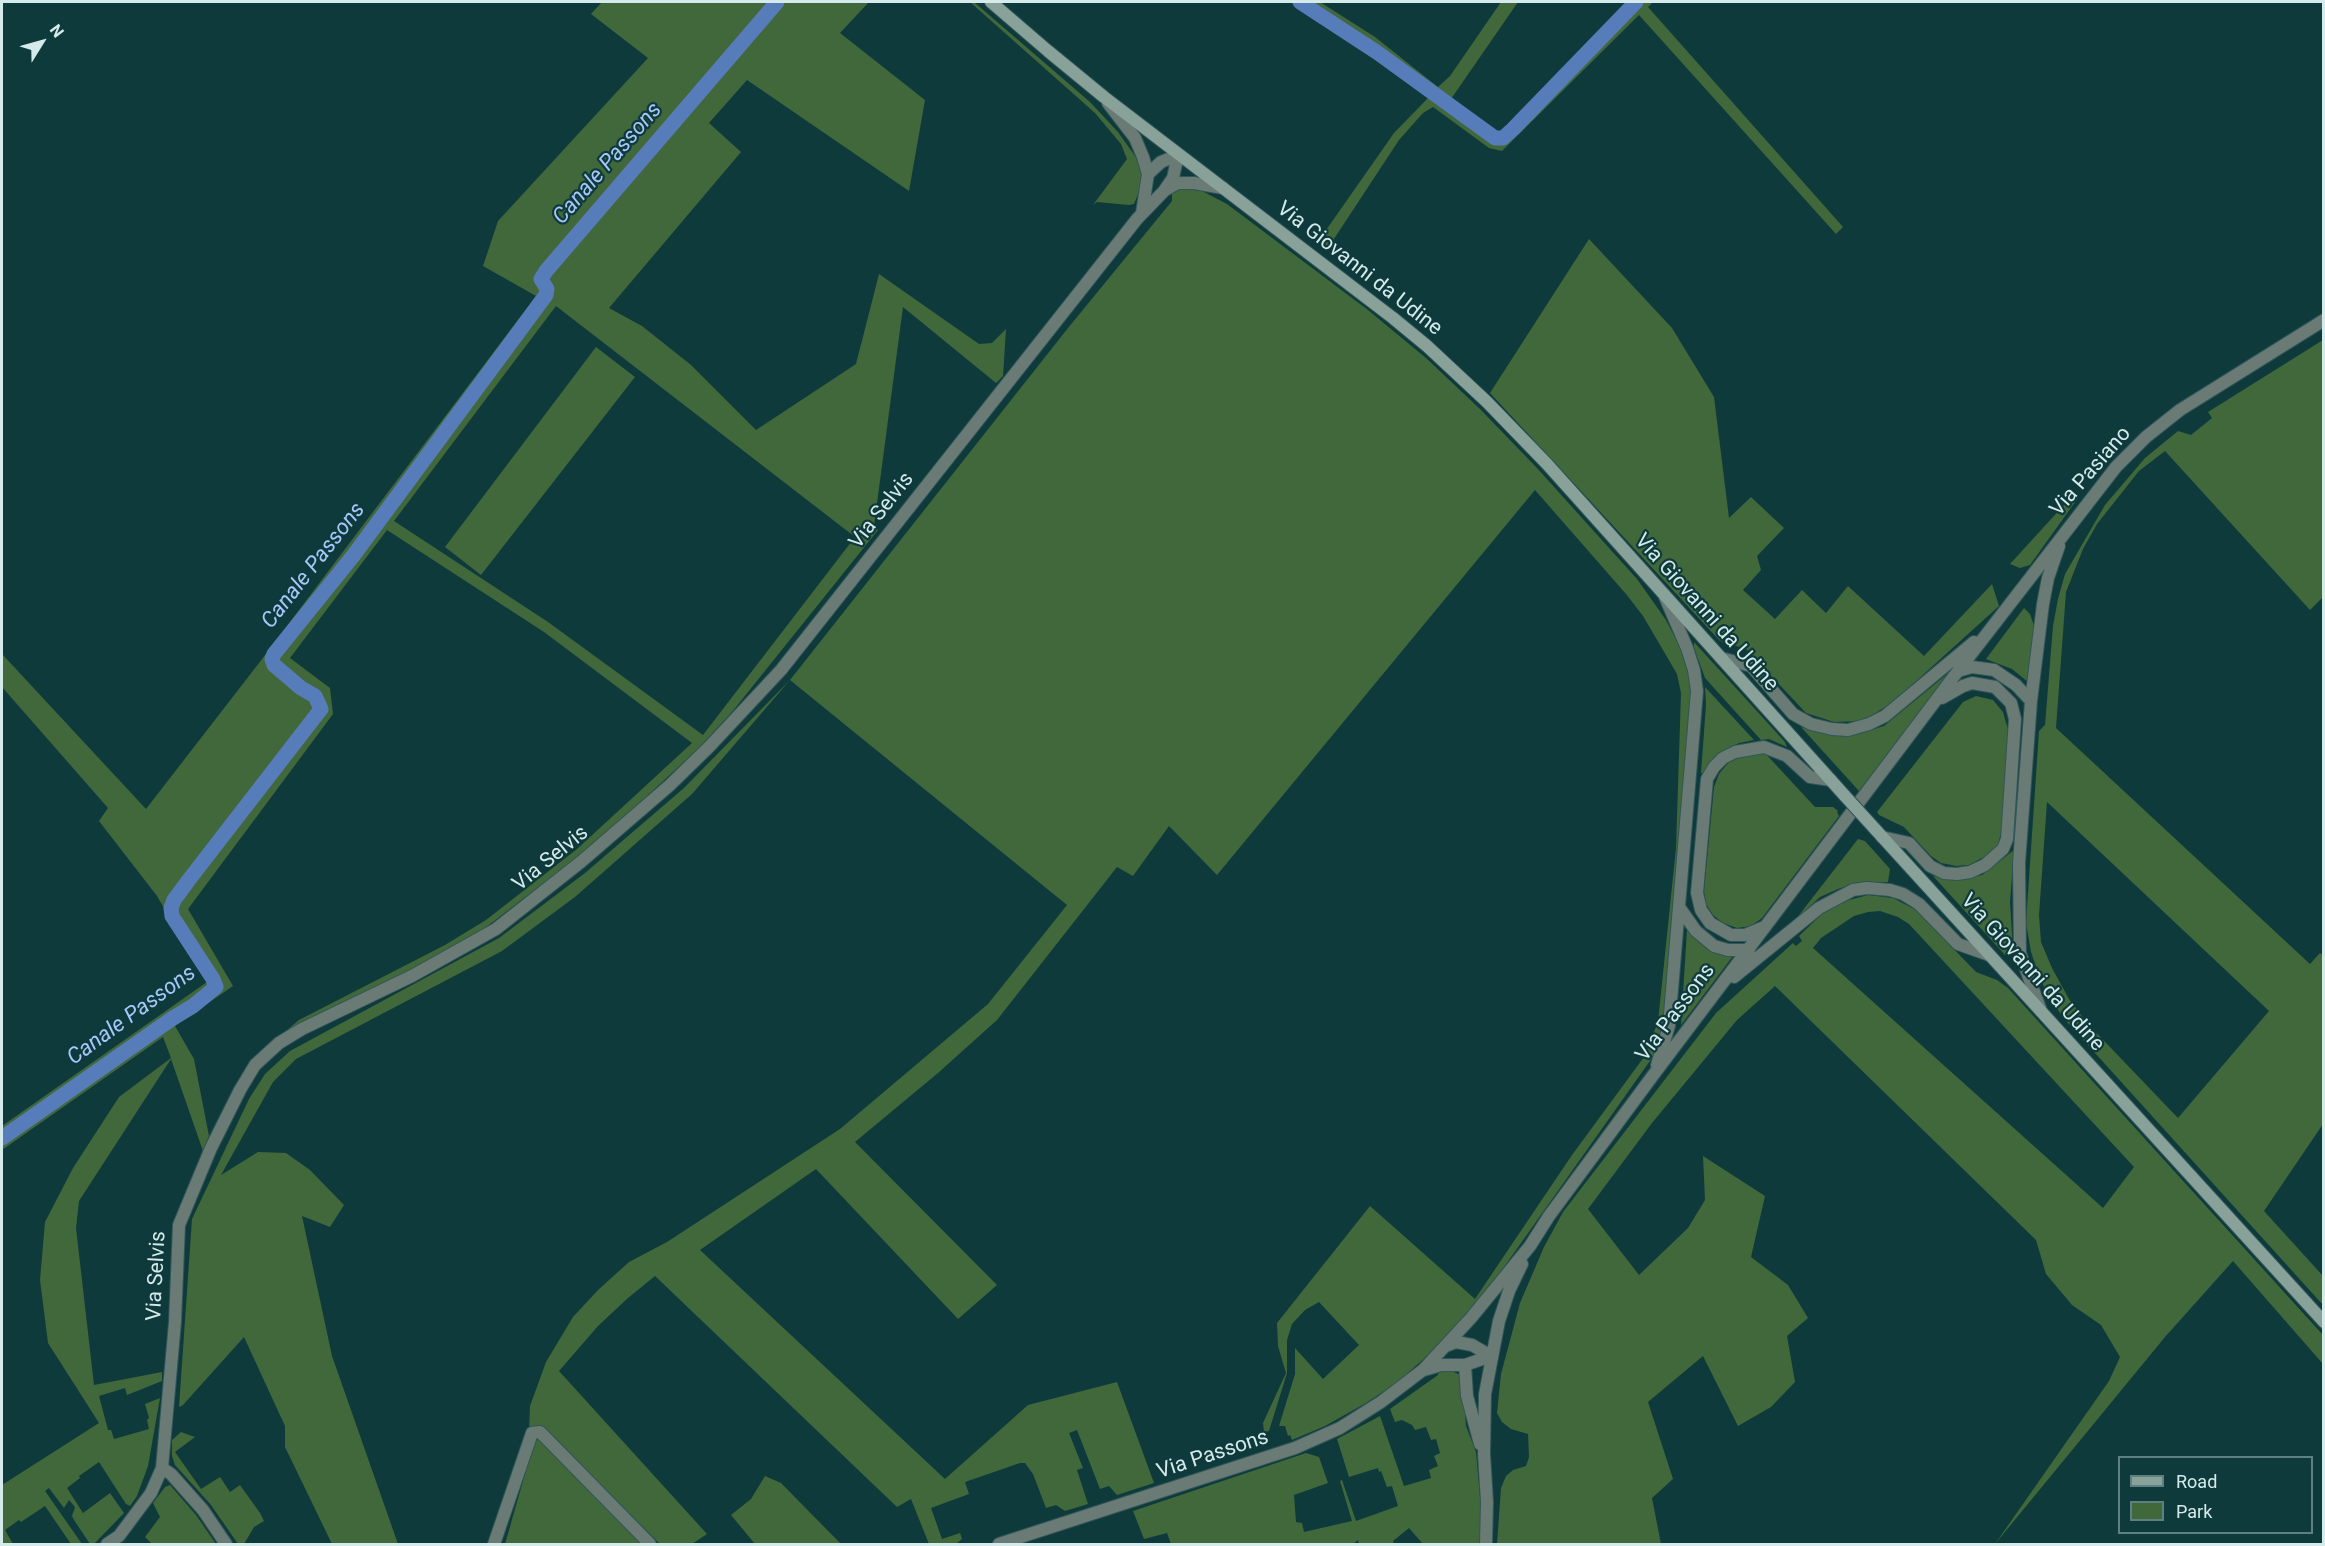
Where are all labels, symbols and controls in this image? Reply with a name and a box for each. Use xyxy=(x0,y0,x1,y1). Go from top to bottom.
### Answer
north arrow xyxy=(12,12,72,72)
text: N xyxy=(46,21,68,41)
water label: Canale Passons xyxy=(548,98,668,230)
street label: Via Giovanni da Udine xyxy=(1271,197,1447,341)
street label: Via Pasiano xyxy=(2045,422,2137,522)
street label: Via Selvis xyxy=(844,468,920,554)
water label: Canale Passons xyxy=(257,498,371,634)
street label: Via Giovanni da Udine xyxy=(1629,529,1783,697)
street label: Via Selvis xyxy=(508,821,594,897)
street label: Via Giovanni da Udine xyxy=(1955,889,2109,1057)
street label: Via Passons xyxy=(1631,959,1721,1067)
water label: Canale Passons xyxy=(62,960,202,1072)
street label: Via Selvis xyxy=(142,1230,172,1322)
street label: Via Passons xyxy=(1154,1425,1272,1485)
legend xyxy=(2118,1456,2313,1534)
text: Road xyxy=(2176,1471,2217,1492)
text: Park xyxy=(2176,1501,2212,1522)

